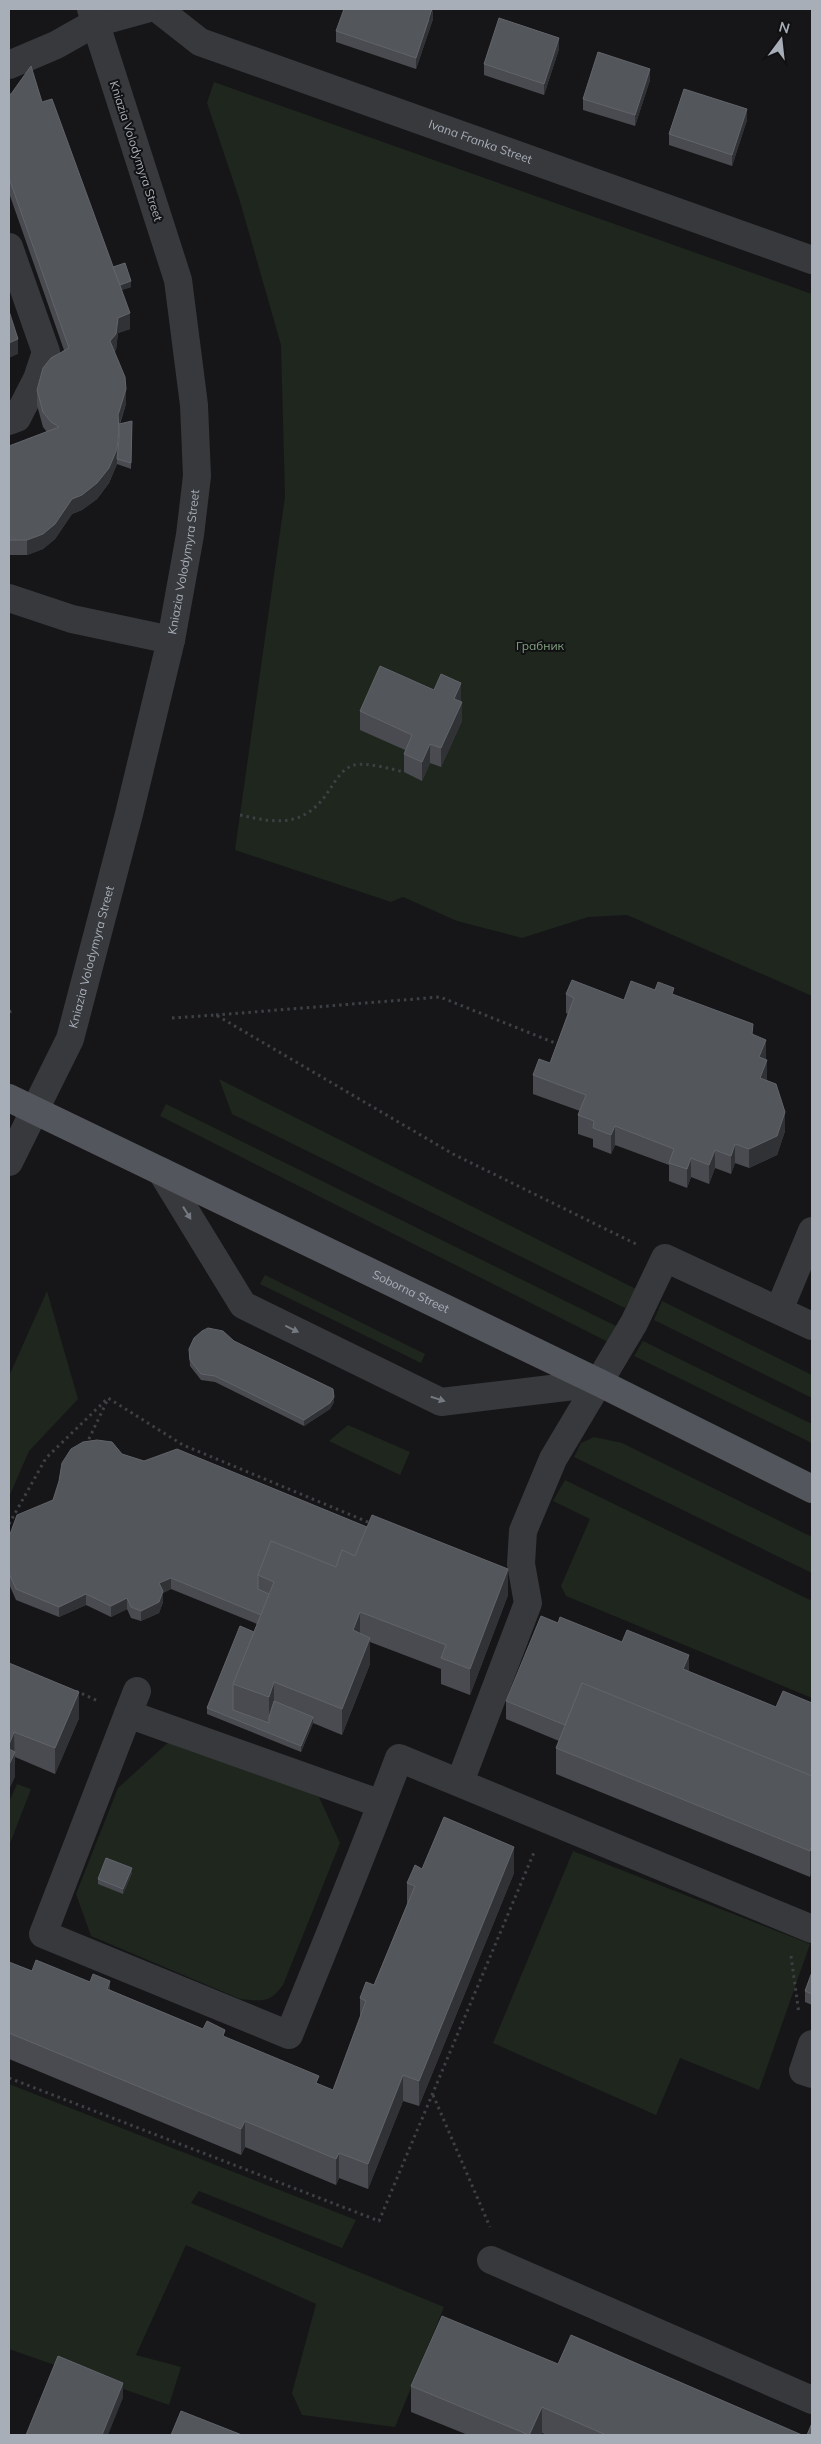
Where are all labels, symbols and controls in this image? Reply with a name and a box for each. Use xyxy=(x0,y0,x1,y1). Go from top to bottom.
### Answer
north arrow xyxy=(756,15,806,65)
text: N xyxy=(777,17,792,38)
street label: Kniazia Volodymyra Street xyxy=(107,79,166,223)
street label: Ivana Franka Street xyxy=(427,116,534,167)
street label: Kniazia Volodymyra Street xyxy=(164,489,202,636)
park label: Грабник xyxy=(516,638,565,653)
street label: Kniazia Volodymyra Street xyxy=(65,884,117,1030)
one-way arrow xyxy=(182,1206,191,1219)
street label: Soborna Street xyxy=(370,1266,452,1316)
one-way arrow xyxy=(285,1325,299,1333)
one-way arrow xyxy=(431,1396,446,1404)

